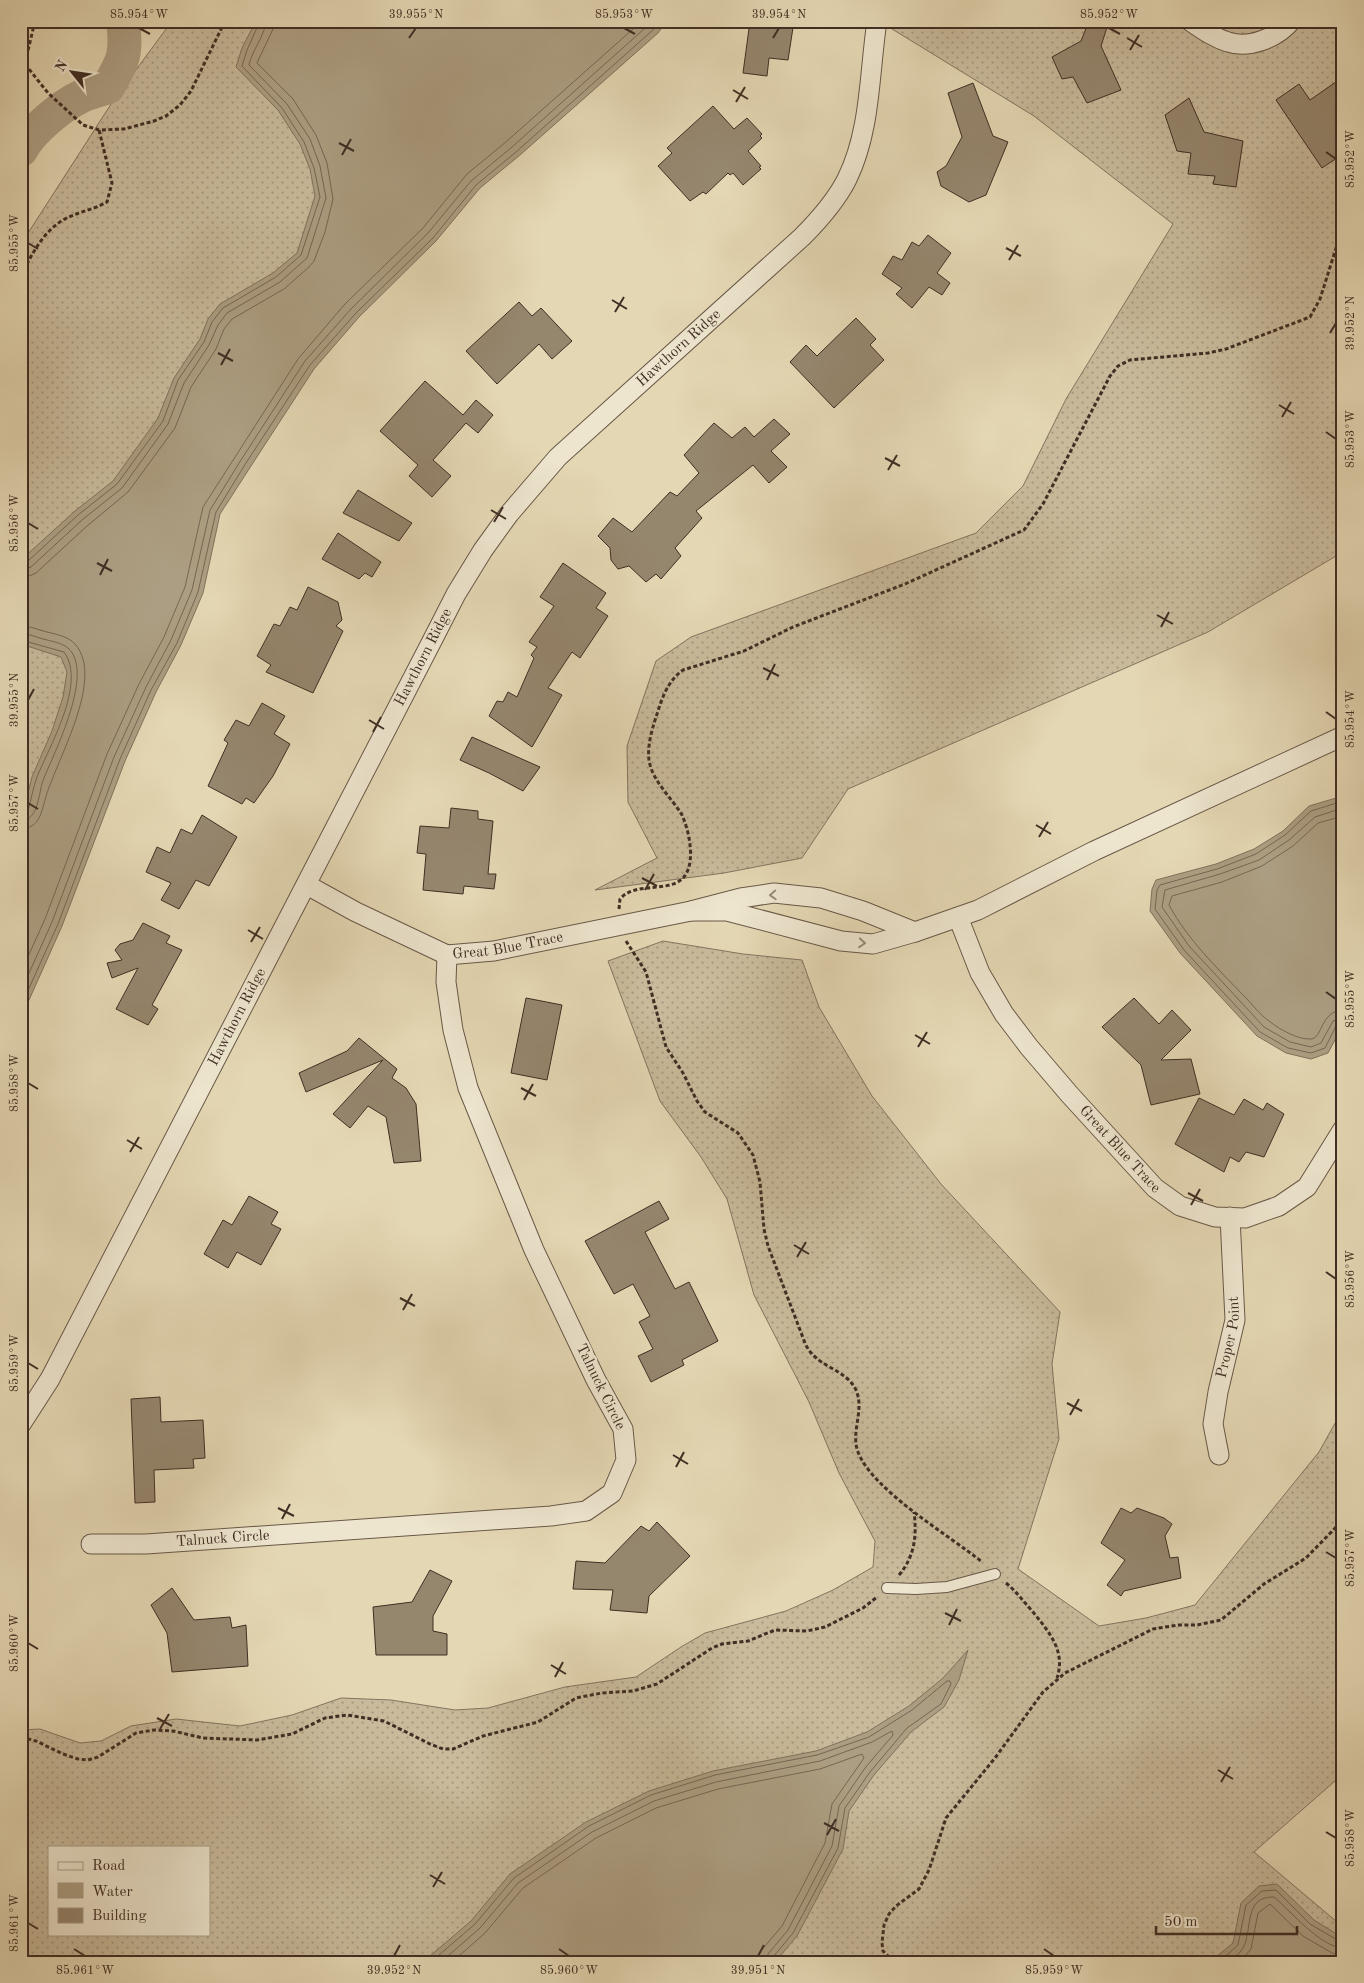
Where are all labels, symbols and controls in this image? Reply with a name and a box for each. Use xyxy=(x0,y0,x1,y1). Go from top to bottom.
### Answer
text: 85.954°W xyxy=(110,8,168,21)
text: 39.955°N xyxy=(389,8,443,21)
text: 85.953°W xyxy=(595,8,653,21)
text: 39.954°N xyxy=(752,8,806,21)
text: 85.952°W xyxy=(1080,8,1138,21)
north arrow xyxy=(48,48,98,98)
text: N xyxy=(53,58,70,74)
text: 85.952°W xyxy=(1344,130,1357,188)
text: 85.955°W xyxy=(8,214,21,272)
text: 39.952°N xyxy=(1344,296,1357,350)
street label: Hawthorn Ridge xyxy=(634,307,724,390)
text: 85.953°W xyxy=(1344,410,1357,468)
text: 85.956°W xyxy=(8,494,21,552)
street label: Hawthorn Ridge xyxy=(392,606,455,709)
text: 39.955°N xyxy=(8,673,21,727)
text: 85.954°W xyxy=(1344,690,1357,748)
text: 85.957°W xyxy=(8,774,21,832)
one-way arrow xyxy=(768,889,776,900)
street label: Great Blue Trace xyxy=(452,930,564,962)
one-way arrow xyxy=(858,937,866,948)
street label: Hawthorn Ridge xyxy=(206,966,269,1068)
text: 85.955°W xyxy=(1344,970,1357,1028)
text: 85.958°W xyxy=(8,1054,21,1112)
street label: Great Blue Trace xyxy=(1076,1103,1163,1196)
text: 85.956°W xyxy=(1344,1250,1357,1308)
street label: Proper Point xyxy=(1214,1296,1243,1380)
text: 85.959°W xyxy=(8,1334,21,1392)
street label: Talnuck Circle xyxy=(573,1342,627,1433)
street label: Talnuck Circle xyxy=(175,1528,270,1549)
text: 85.957°W xyxy=(1344,1529,1357,1587)
text: 85.960°W xyxy=(8,1614,21,1672)
text: 85.958°W xyxy=(1344,1809,1357,1867)
legend xyxy=(48,1846,210,1936)
text: Road xyxy=(92,1859,126,1874)
text: Water xyxy=(92,1885,133,1900)
text: 85.961°W xyxy=(8,1894,21,1952)
scale bar xyxy=(1156,1903,1298,1935)
text: Building xyxy=(92,1909,147,1924)
text: 50 m xyxy=(1164,1915,1198,1930)
text: 85.961°W xyxy=(56,1964,114,1977)
text: 39.952°N xyxy=(367,1964,421,1977)
text: 85.960°W xyxy=(540,1964,598,1977)
text: 39.951°N xyxy=(731,1964,785,1977)
text: 85.959°W xyxy=(1025,1964,1083,1977)

